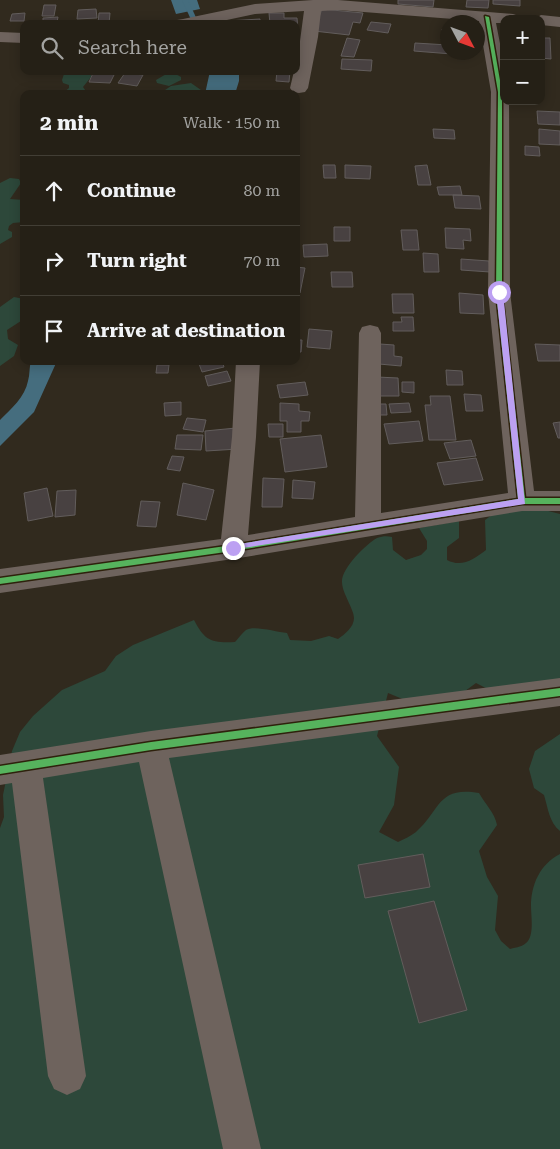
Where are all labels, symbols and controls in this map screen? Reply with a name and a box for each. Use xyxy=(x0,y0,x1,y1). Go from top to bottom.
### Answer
north arrow xyxy=(440,15,485,60)
map controls xyxy=(500,15,545,105)
button: + xyxy=(500,15,545,60)
search box xyxy=(20,20,300,75)
icon: search xyxy=(38,34,66,62)
text: Search here xyxy=(78,36,187,59)
button: − xyxy=(500,60,545,105)
text: 2 min xyxy=(40,111,98,135)
text: Walk · 150 m xyxy=(183,113,280,132)
icon: ahead xyxy=(40,177,68,205)
text: Continue xyxy=(87,179,176,202)
text: 80 m xyxy=(243,181,280,200)
icon: right xyxy=(40,247,68,275)
text: Turn right xyxy=(87,249,187,272)
text: 70 m xyxy=(243,251,280,270)
route start xyxy=(488,281,511,304)
icon: arrive xyxy=(40,317,68,345)
text: Arrive at destination xyxy=(87,319,285,342)
route end xyxy=(222,537,245,560)

